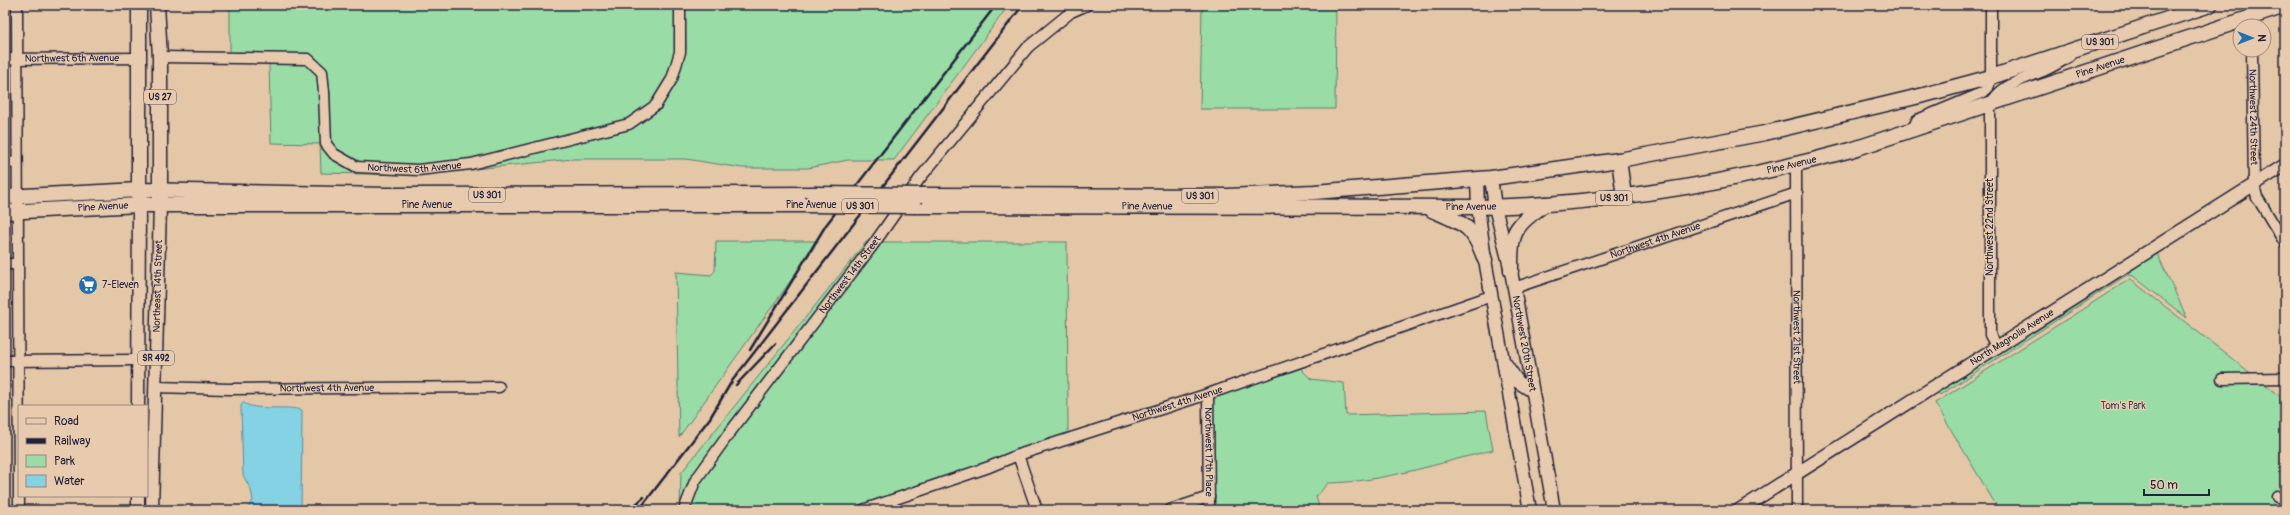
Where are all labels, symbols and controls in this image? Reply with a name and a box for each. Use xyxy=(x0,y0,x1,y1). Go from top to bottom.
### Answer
north arrow xyxy=(2232,18,2272,58)
text: N xyxy=(2255,34,2268,42)
road number: US 301 xyxy=(2082,35,2118,49)
street label: Northwest 6th Avenue xyxy=(25,52,119,65)
street label: Pine Avenue xyxy=(2074,54,2126,81)
street label: Northwest 24th Street xyxy=(2246,69,2260,166)
road number: US 27 xyxy=(144,90,176,104)
street label: Pine Avenue xyxy=(1766,153,1818,177)
street label: Northwest 6th Avenue xyxy=(367,159,462,176)
street label: Northwest 22nd Street xyxy=(1984,177,1996,276)
road number: US 301 xyxy=(469,188,505,202)
road number: US 301 xyxy=(1182,189,1218,203)
road number: US 301 xyxy=(1596,191,1632,205)
street label: Pine Avenue xyxy=(401,199,452,211)
street label: Pine Avenue xyxy=(786,199,836,211)
road number: US 301 xyxy=(842,199,878,213)
street label: Pine Avenue xyxy=(77,200,129,214)
street label: Pine Avenue xyxy=(1122,200,1172,212)
street label: Pine Avenue xyxy=(1446,201,1497,213)
street label: Northwest 4th Avenue xyxy=(1609,220,1702,261)
street label: Northwest 14th Street xyxy=(817,233,884,316)
street label: Northeast 14th Street xyxy=(151,239,165,332)
supermarket icon: 7-Eleven xyxy=(77,274,99,296)
place label: 7-Eleven xyxy=(102,279,139,291)
street label: Northwest 21st Street xyxy=(1790,290,1803,385)
street label: Northwest 20th Street xyxy=(1510,295,1539,394)
street label: North Magnolia Avenue xyxy=(1968,307,2056,368)
road number: SR 492 xyxy=(138,351,174,365)
street label: Northwest 4th Avenue xyxy=(280,382,374,395)
street label: Northwest 4th Avenue xyxy=(1131,383,1224,424)
park label: Tom's Park xyxy=(2100,400,2146,412)
legend xyxy=(18,405,148,497)
street label: Northwest 17th Place xyxy=(1202,407,1215,497)
text: Road xyxy=(54,414,79,429)
text: Railway xyxy=(54,434,90,449)
text: Park xyxy=(54,454,75,469)
scale bar xyxy=(2144,471,2209,497)
text: Water xyxy=(54,474,85,489)
text: 50 m xyxy=(2150,478,2178,493)

